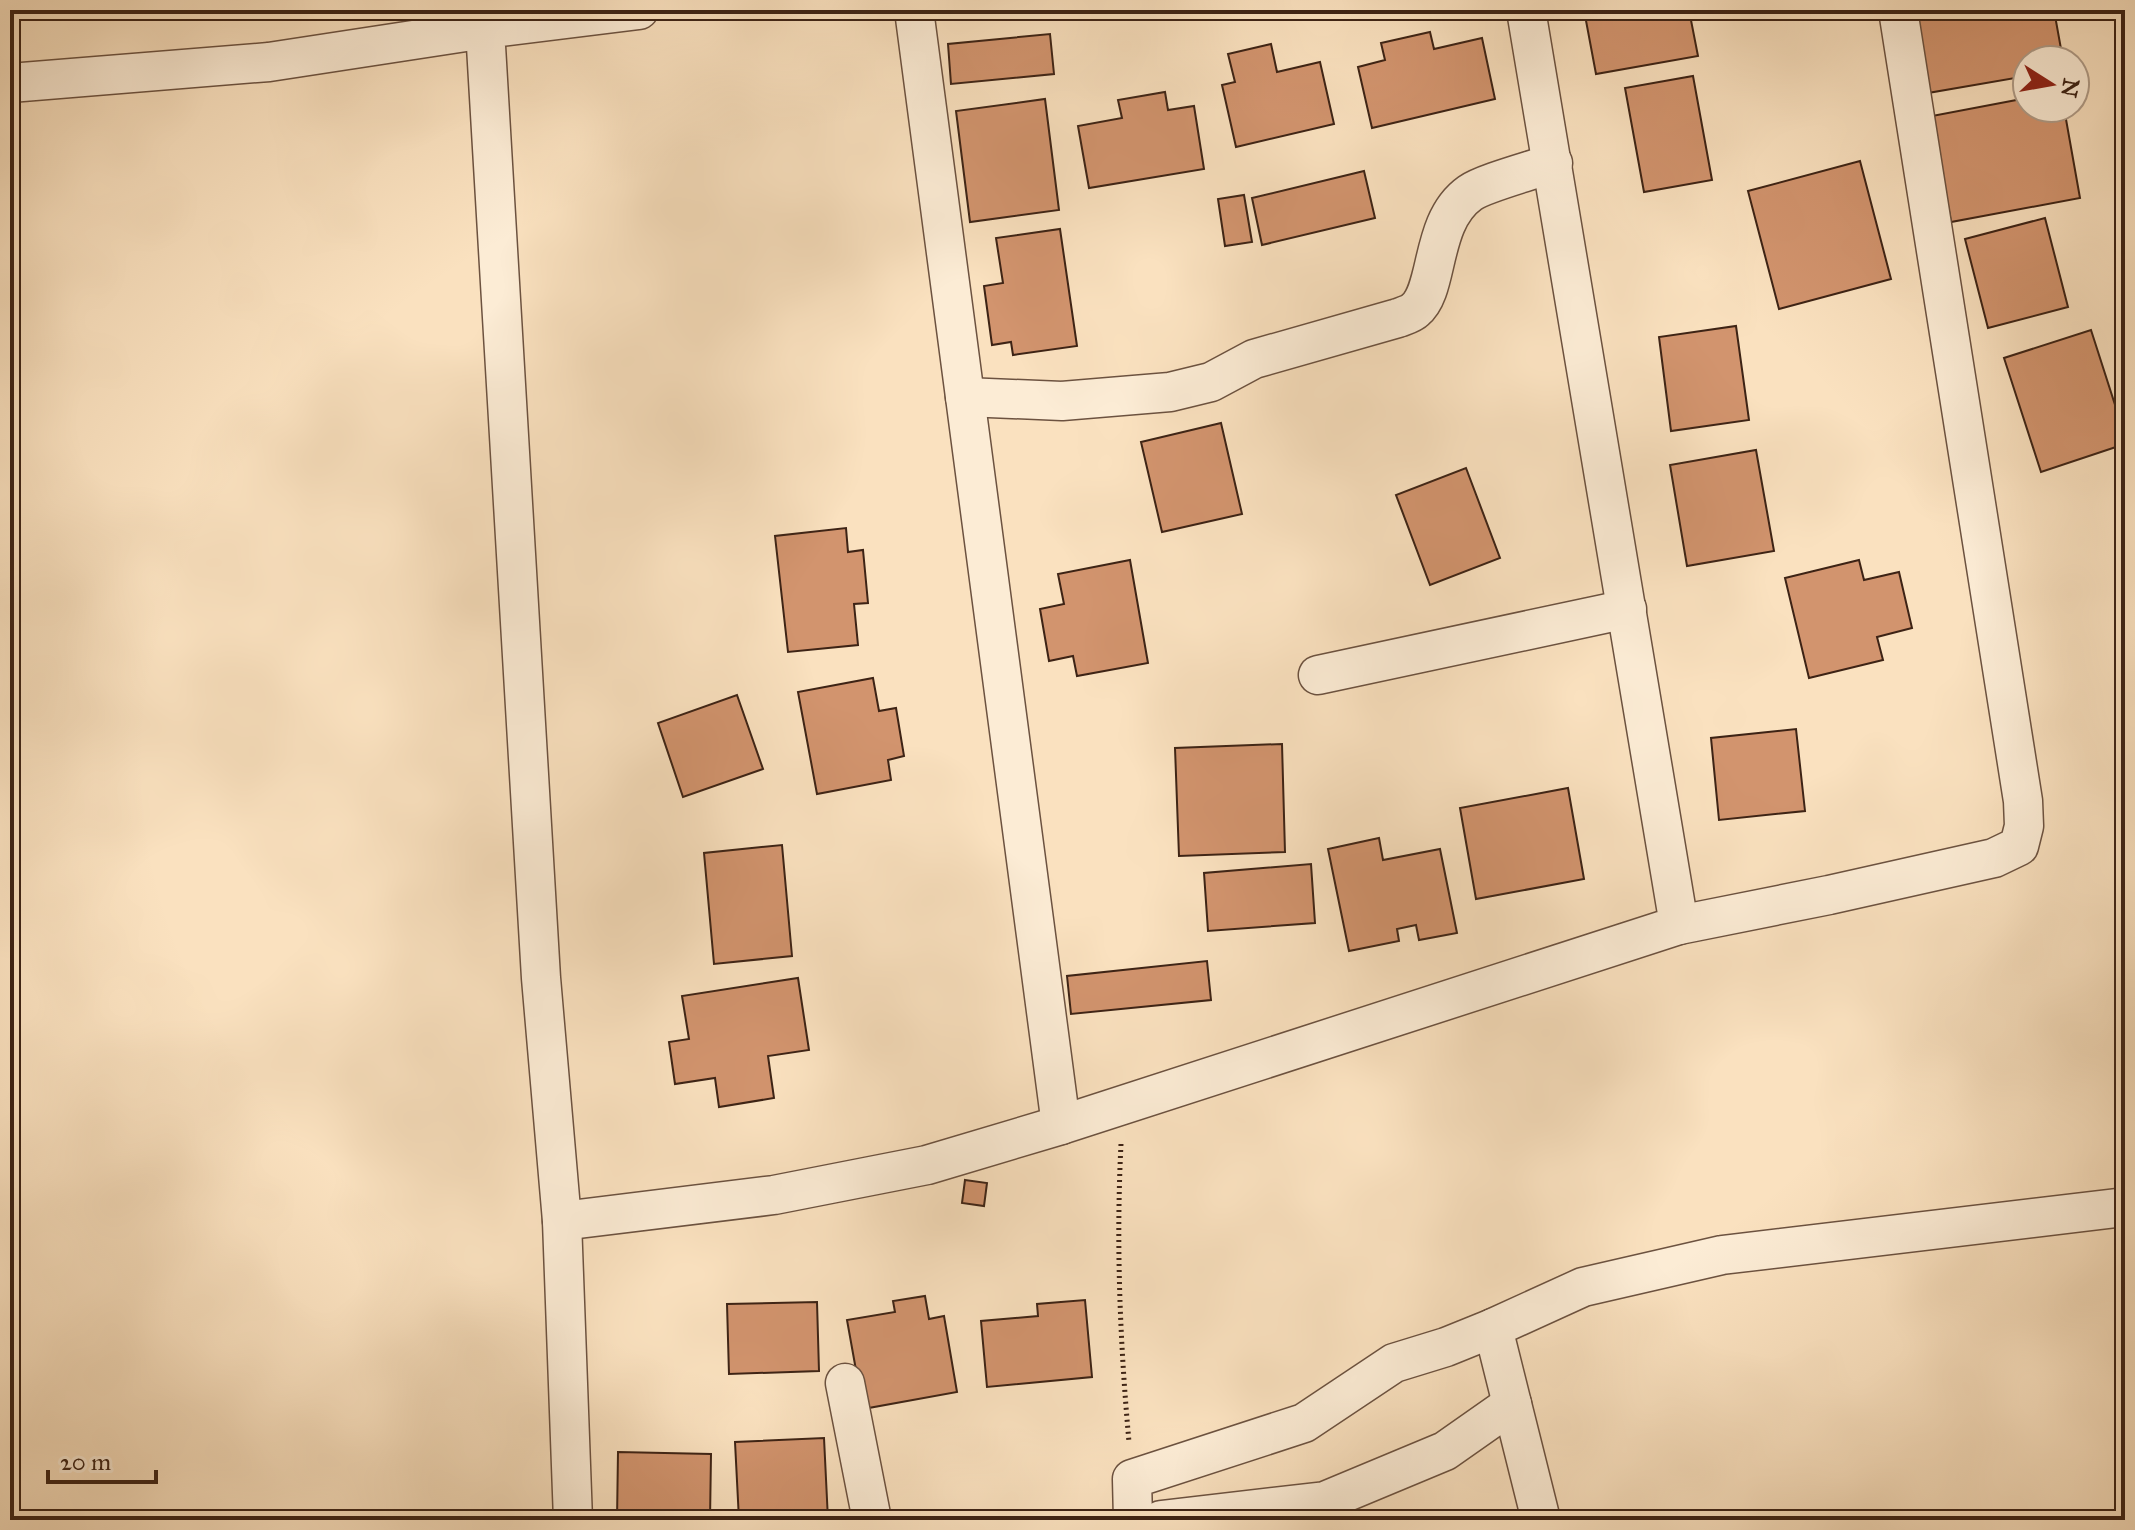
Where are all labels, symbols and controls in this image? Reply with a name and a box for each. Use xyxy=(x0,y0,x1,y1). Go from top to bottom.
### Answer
north arrow xyxy=(2011,44,2091,124)
text: N xyxy=(2055,76,2085,100)
scale bar xyxy=(48,1434,156,1484)
text: 20 m xyxy=(60,1447,111,1477)

